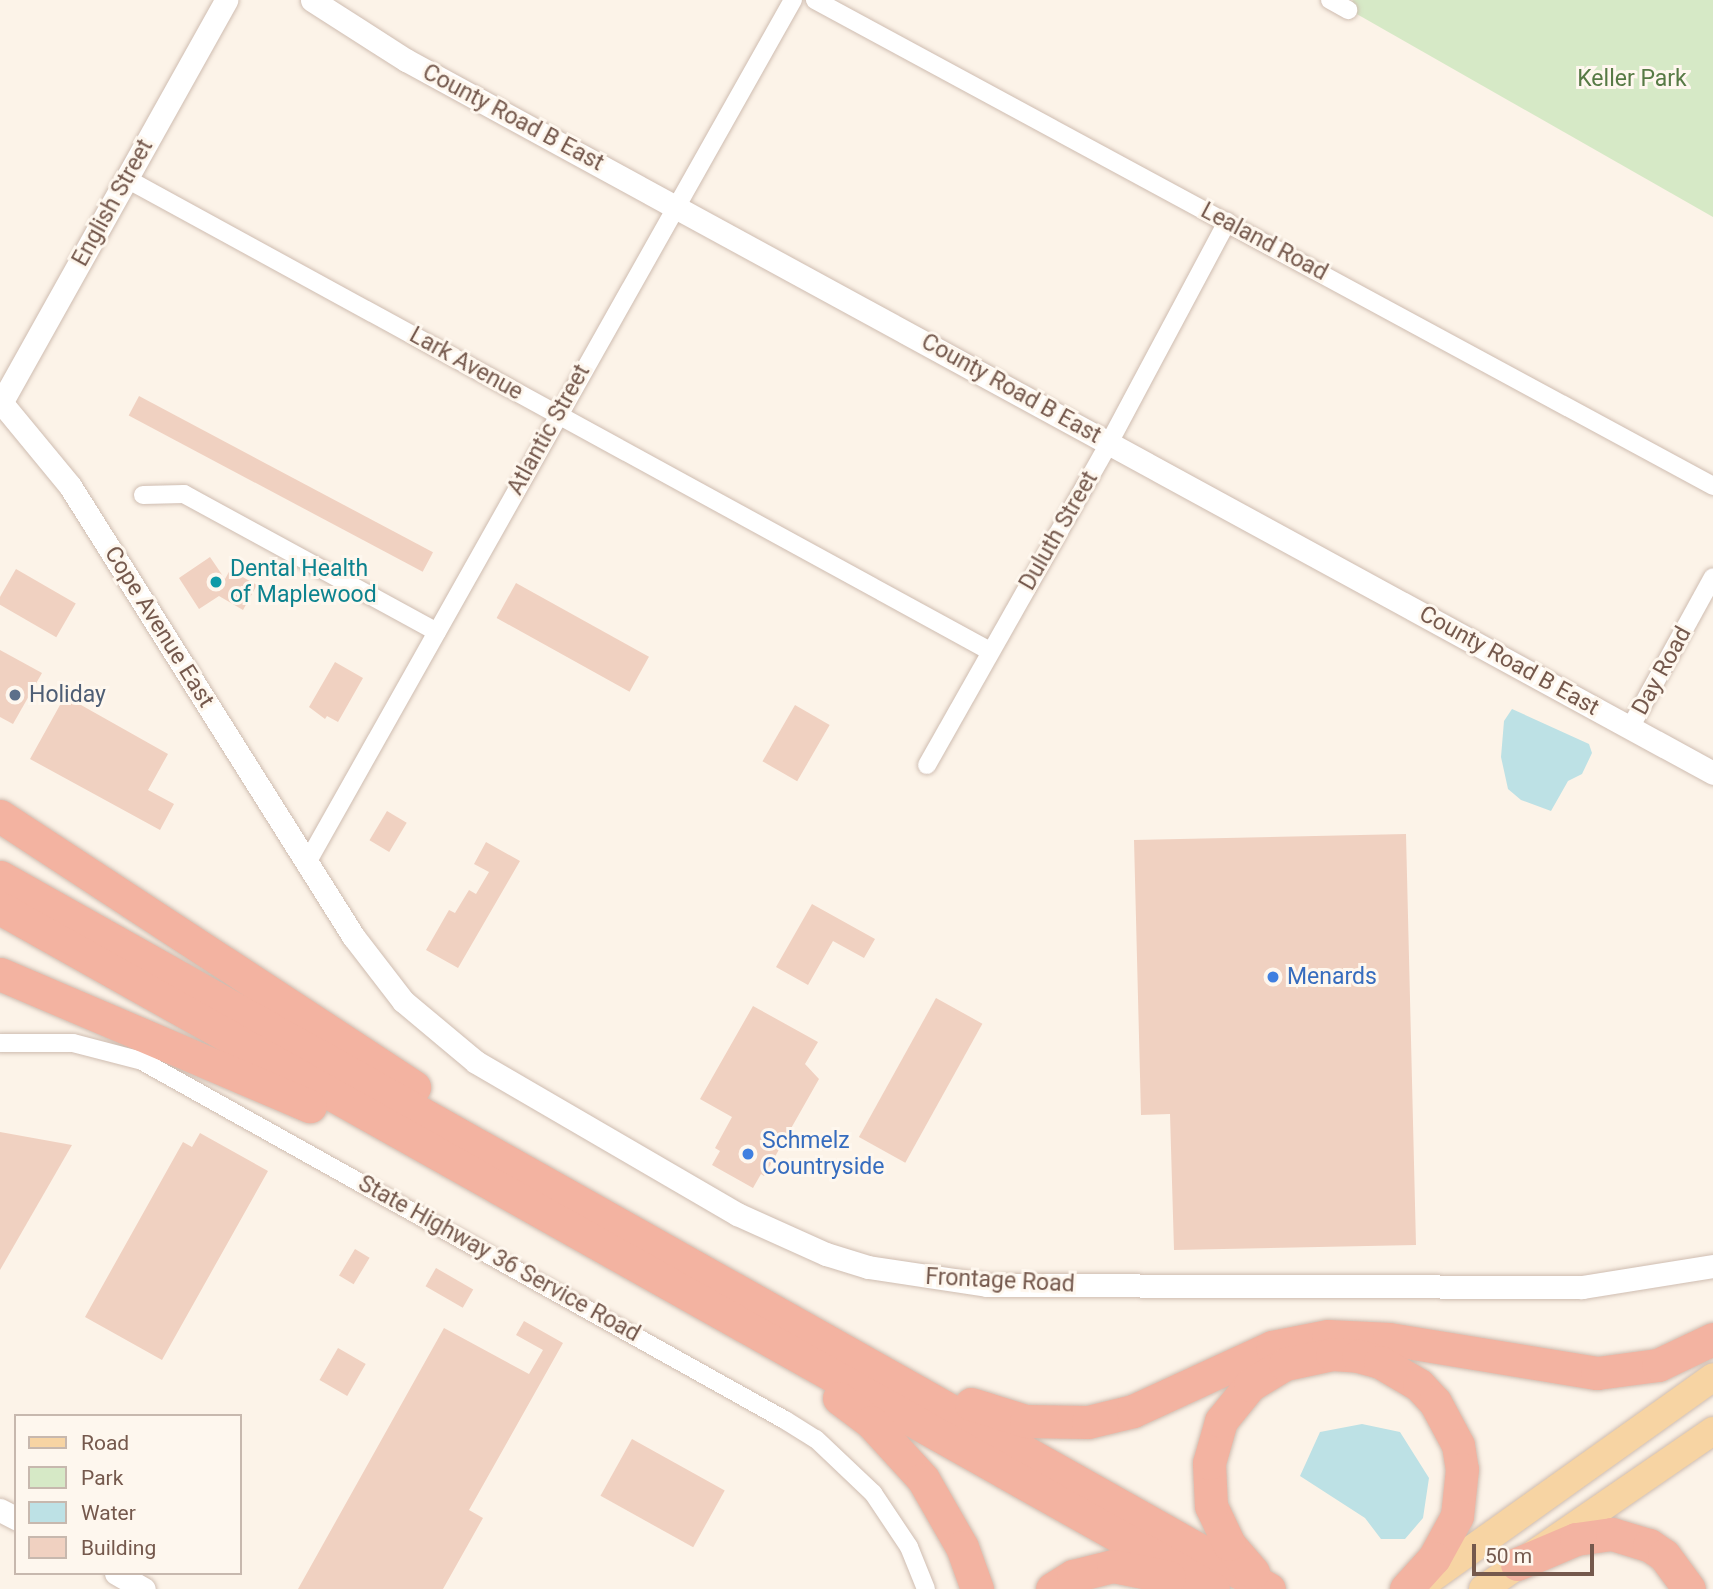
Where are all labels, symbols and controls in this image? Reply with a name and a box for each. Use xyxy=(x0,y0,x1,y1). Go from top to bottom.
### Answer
street label: County Road B East xyxy=(418,59,608,177)
park label: Keller Park xyxy=(1577,65,1687,93)
street label: English Street xyxy=(67,135,159,271)
street label: Lealand Road xyxy=(1196,197,1332,287)
street label: Lark Avenue xyxy=(405,322,527,406)
street label: County Road B East xyxy=(916,328,1106,450)
street label: Atlantic Street xyxy=(502,360,596,500)
street label: Duluth Street xyxy=(1014,467,1104,595)
street label: Cope Avenue East xyxy=(98,541,220,713)
place label: Dental Health of Maplewood xyxy=(230,555,377,609)
marker: Dental Health of Maplewood xyxy=(208,574,224,590)
street label: County Road B East xyxy=(1414,600,1604,722)
street label: Day Road xyxy=(1626,622,1698,720)
place label: Holiday xyxy=(29,681,106,709)
marker: Holiday xyxy=(7,687,23,703)
place label: Menards xyxy=(1287,963,1377,991)
marker: Menards xyxy=(1265,969,1281,985)
place label: Schmelz Countryside xyxy=(762,1127,885,1181)
marker: Schmelz Countryside xyxy=(740,1146,756,1162)
street label: State Highway 36 Service Road xyxy=(353,1170,645,1348)
street label: Frontage Road xyxy=(925,1263,1075,1299)
legend xyxy=(14,1414,242,1575)
text: Road xyxy=(81,1431,129,1455)
text: Park xyxy=(81,1466,123,1490)
text: Water xyxy=(81,1501,136,1525)
scale bar xyxy=(1475,1530,1598,1574)
text: Building xyxy=(81,1536,156,1560)
text: 50 m xyxy=(1485,1544,1532,1568)

